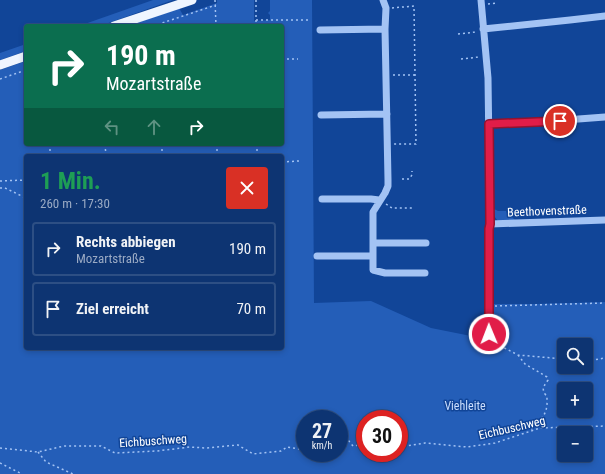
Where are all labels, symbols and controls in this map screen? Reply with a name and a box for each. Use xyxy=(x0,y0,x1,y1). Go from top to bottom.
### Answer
text: 190 m xyxy=(106,39,176,72)
icon: right xyxy=(40,40,92,92)
text: Mozartstraße xyxy=(106,73,201,94)
pin xyxy=(543,104,577,138)
icon: arrive xyxy=(549,110,571,132)
icon: left xyxy=(101,116,123,138)
icon: ahead xyxy=(143,116,165,138)
icon: right xyxy=(185,116,207,138)
text: 1 Min. xyxy=(40,167,101,195)
button: close xyxy=(226,167,268,209)
text: 260 m · 17:30 xyxy=(40,196,110,211)
street label: Beethovenstraße xyxy=(507,203,587,219)
text: Rechts abbiegen xyxy=(76,233,176,251)
icon: right xyxy=(42,238,64,260)
text: 190 m xyxy=(229,240,266,258)
text: Mozartstraße xyxy=(76,251,145,266)
icon: arrive xyxy=(42,298,64,320)
text: Ziel erreicht xyxy=(76,300,149,318)
text: 70 m xyxy=(236,300,266,318)
position arrow xyxy=(468,313,510,355)
map controls xyxy=(557,338,593,462)
button: search xyxy=(557,338,593,374)
button: + xyxy=(557,382,593,418)
park label: Viehleite xyxy=(444,399,486,413)
speed limit sign: 30 xyxy=(356,410,408,462)
street label: Eichbuschweg xyxy=(477,414,547,442)
text: 27 xyxy=(312,419,332,443)
button: − xyxy=(557,426,593,462)
street label: Eichbuschweg xyxy=(119,432,187,450)
text: km/h xyxy=(312,440,332,451)

